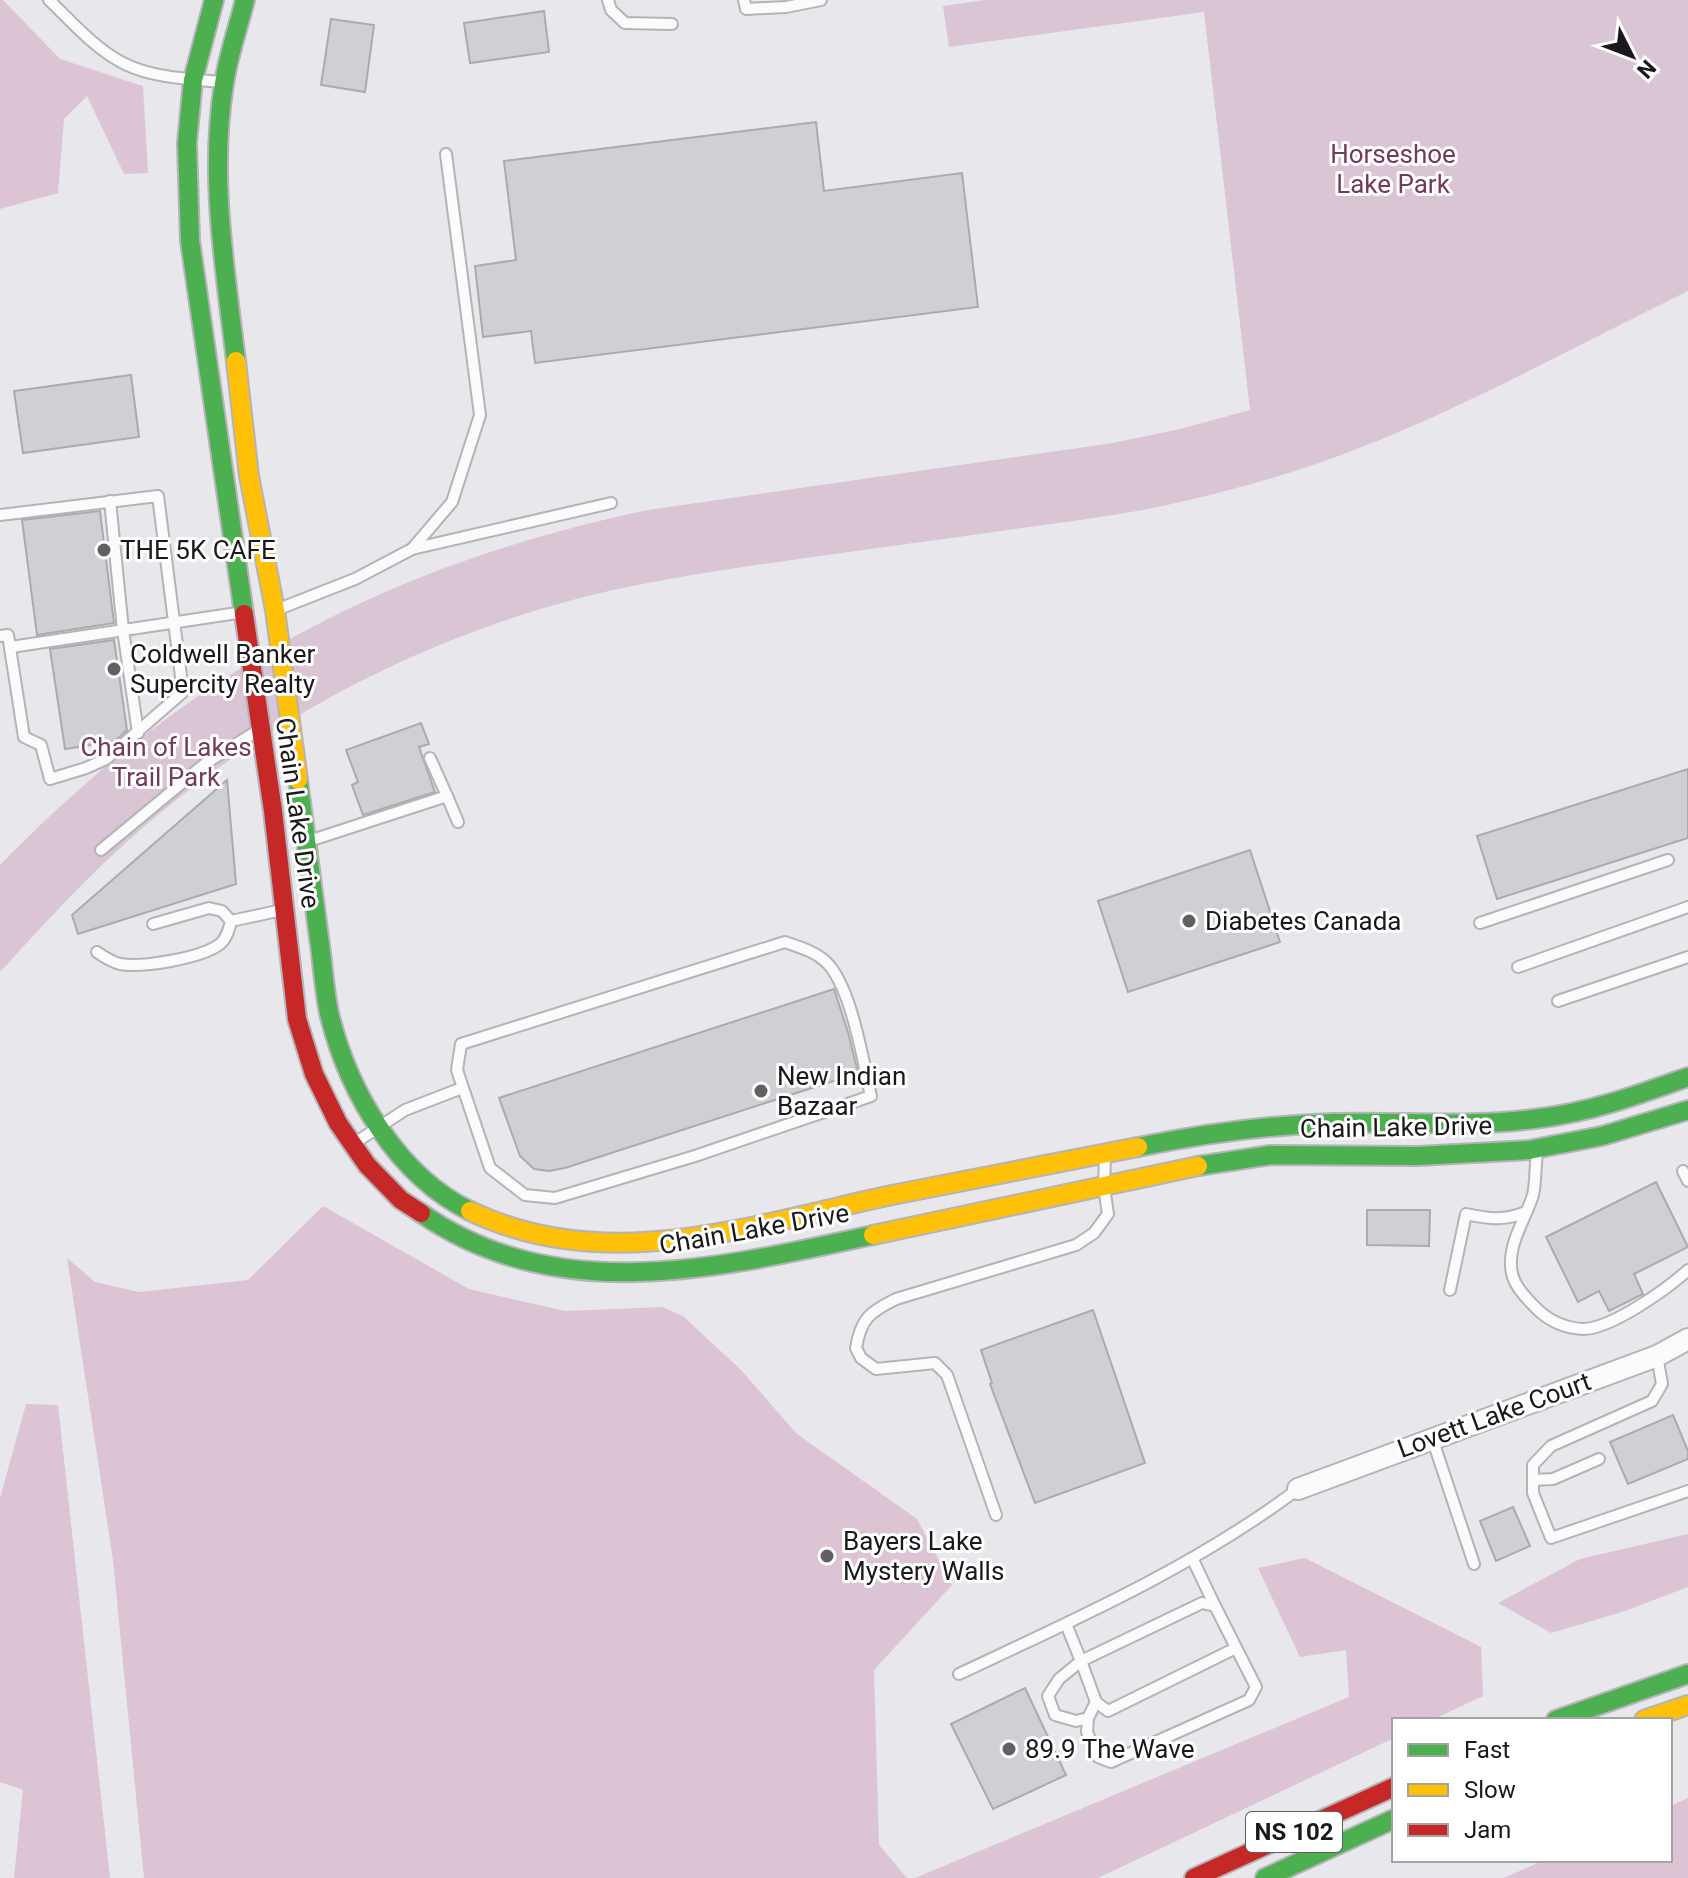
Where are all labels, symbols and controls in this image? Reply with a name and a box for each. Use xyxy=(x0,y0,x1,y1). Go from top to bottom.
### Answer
north arrow xyxy=(1592,16,1672,96)
text: N xyxy=(1632,55,1661,83)
park label: Horseshoe Lake Park xyxy=(1330,139,1456,199)
place label: THE 5K CAFE xyxy=(120,535,276,565)
marker: THE 5K CAFE xyxy=(95,541,113,559)
place label: Coldwell Banker Supercity Realty xyxy=(130,639,316,699)
marker: Coldwell Banker Supercity Realty xyxy=(105,660,123,678)
street label: Chain Lake Drive xyxy=(270,716,326,910)
park label: Chain of Lakes Trail Park xyxy=(80,732,252,792)
place label: Diabetes Canada xyxy=(1205,906,1401,936)
marker: Diabetes Canada xyxy=(1180,912,1198,930)
place label: New Indian Bazaar xyxy=(777,1061,906,1121)
marker: New Indian Bazaar xyxy=(752,1082,770,1100)
street label: Chain Lake Drive xyxy=(1300,1110,1492,1144)
street label: Chain Lake Drive xyxy=(657,1198,851,1260)
street label: Lovett Lake Court xyxy=(1393,1366,1595,1464)
place label: Bayers Lake Mystery Walls xyxy=(843,1526,1004,1586)
marker: Bayers Lake Mystery Walls xyxy=(818,1547,836,1565)
legend xyxy=(1392,1718,1672,1862)
place label: 89.9 The Wave xyxy=(1025,1734,1195,1764)
text: Fast xyxy=(1464,1736,1510,1764)
marker: 89.9 The Wave xyxy=(1000,1740,1018,1758)
text: Slow xyxy=(1464,1776,1516,1804)
road number: NS 102 xyxy=(1246,1812,1342,1852)
text: Jam xyxy=(1464,1816,1511,1844)

